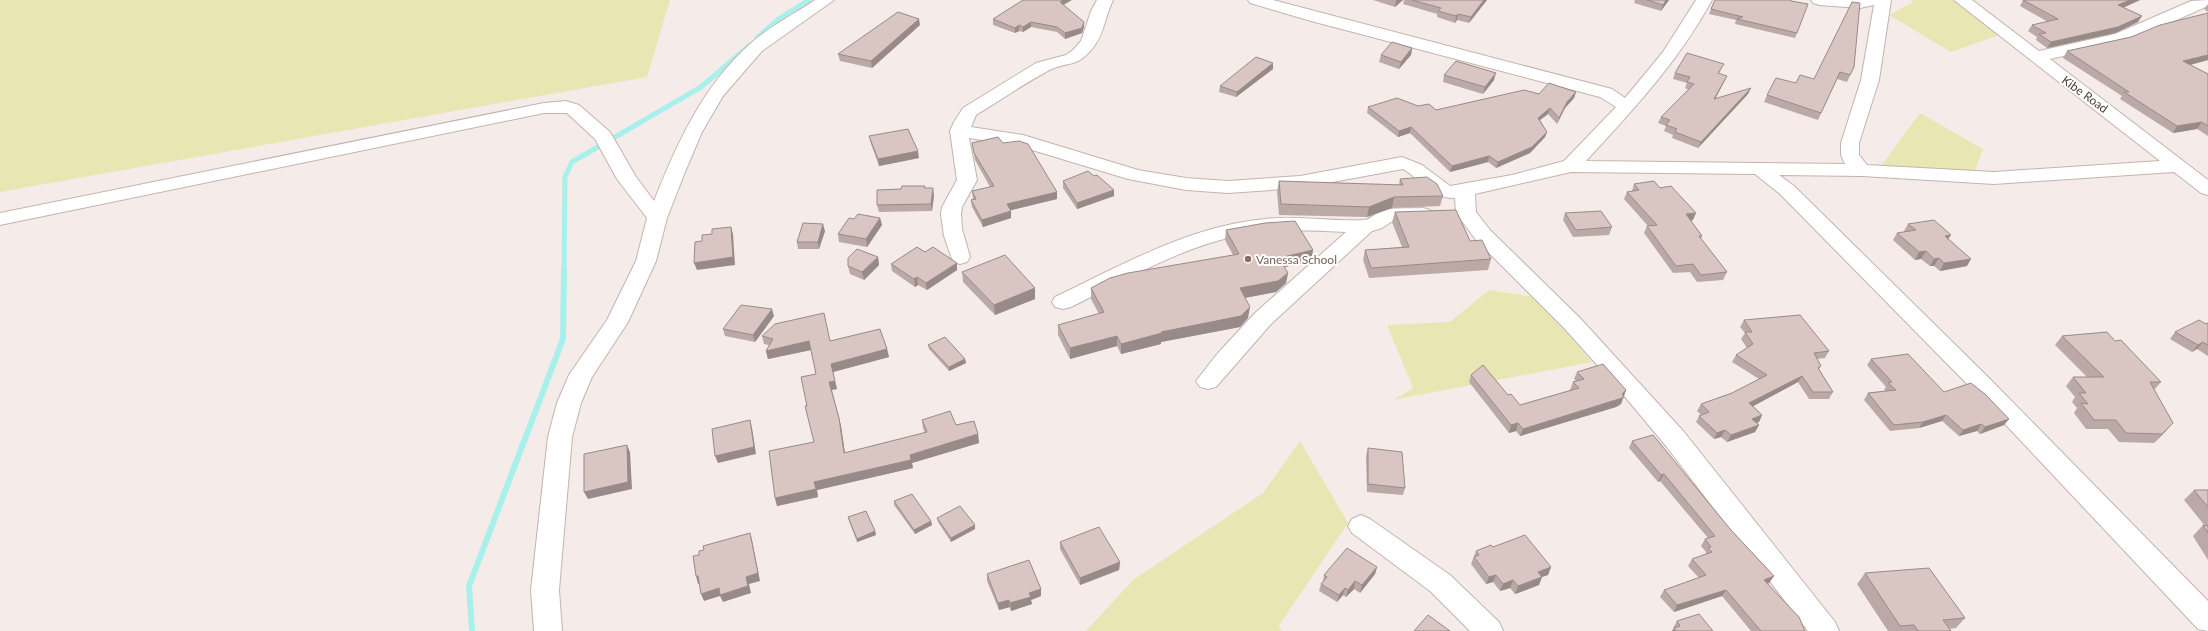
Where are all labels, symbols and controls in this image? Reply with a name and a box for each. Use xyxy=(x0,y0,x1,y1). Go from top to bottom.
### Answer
street label: Kibe Road xyxy=(2059,72,2111,116)
place label: Vanessa School xyxy=(1256,252,1337,267)
marker: Vanessa School xyxy=(1243,254,1253,264)

